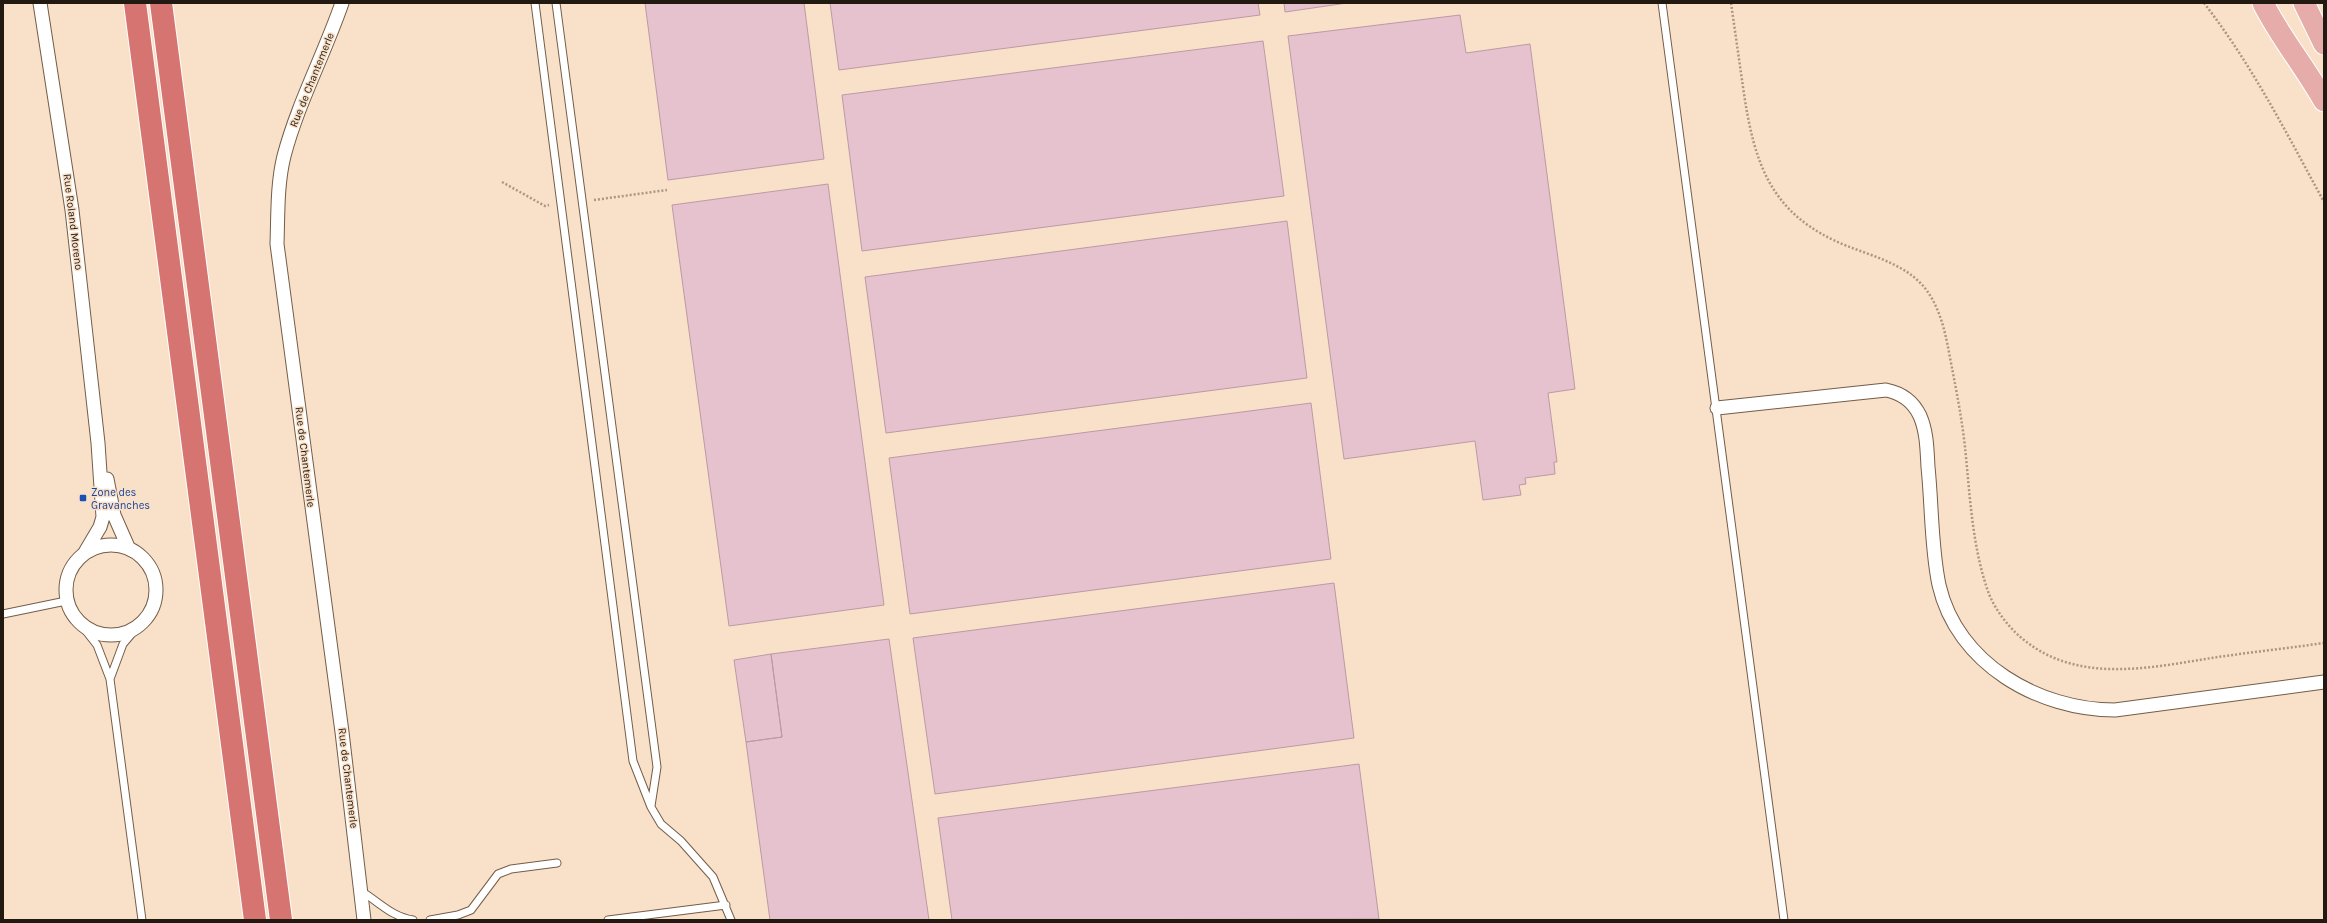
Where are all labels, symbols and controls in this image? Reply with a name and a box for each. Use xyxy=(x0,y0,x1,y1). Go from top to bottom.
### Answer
street label: Rue de Chantemerle xyxy=(287,30,337,129)
street label: Rue Roland Moreno xyxy=(61,173,85,271)
street label: Rue de Chantemerle xyxy=(292,406,318,508)
place label: Zone des Gravanches xyxy=(91,486,150,512)
marker: Zone des Gravanches xyxy=(78,493,88,503)
street label: Rue de Chantemerle xyxy=(335,727,361,829)

